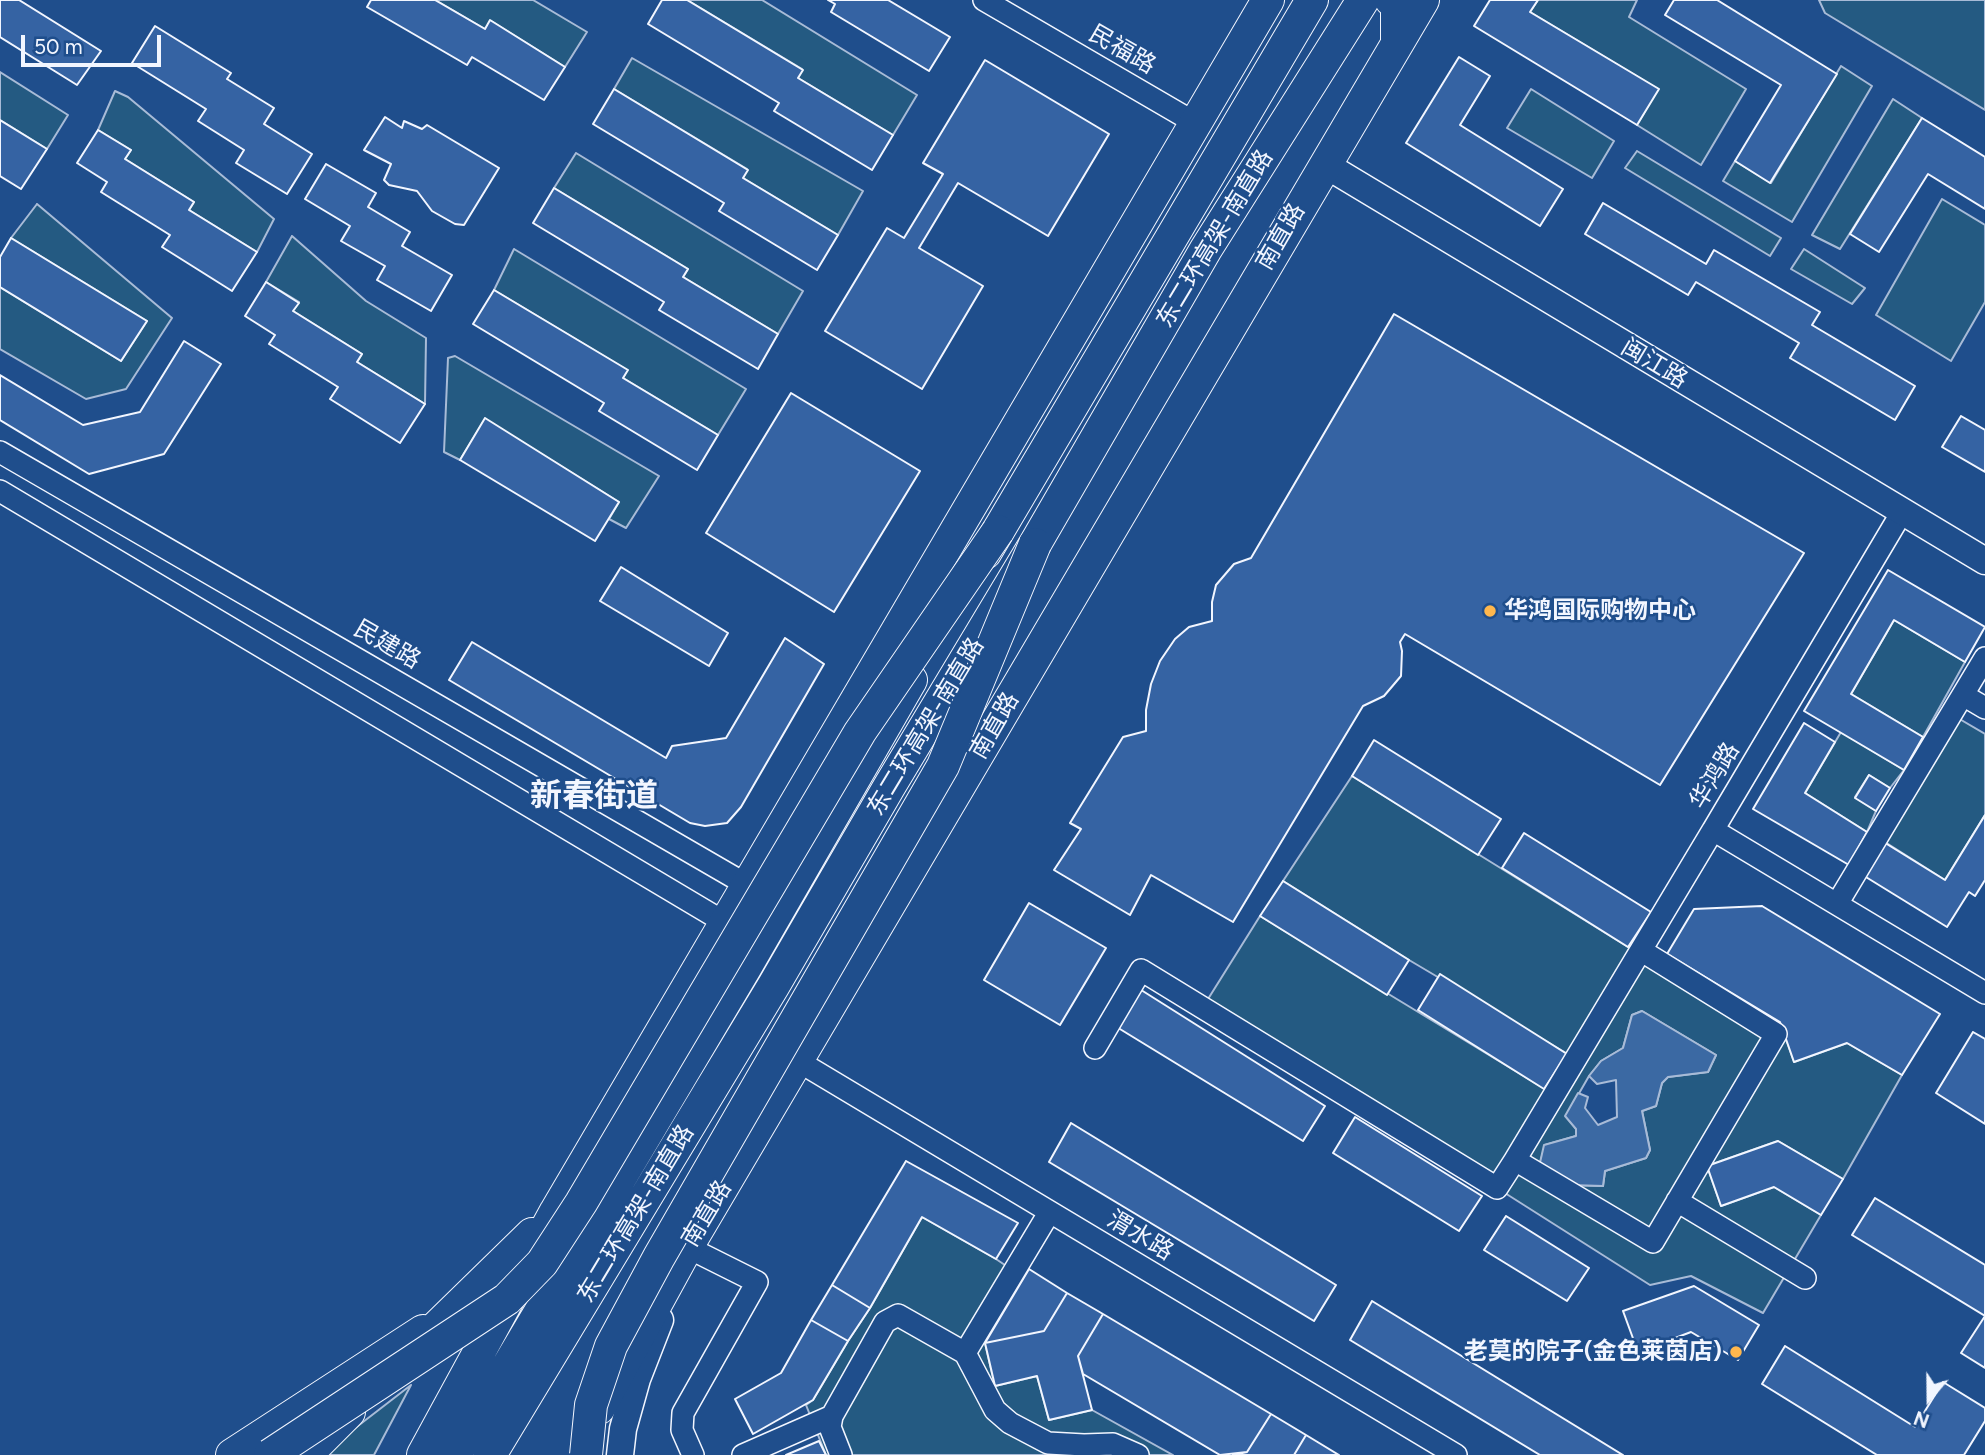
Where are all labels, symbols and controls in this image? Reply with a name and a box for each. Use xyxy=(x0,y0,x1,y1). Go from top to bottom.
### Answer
street label: 民福路 xyxy=(1084,20,1160,80)
scale bar xyxy=(24,21,164,65)
text: 50 m xyxy=(34,34,83,59)
street label: 东二环高架-南直路 xyxy=(1151,145,1279,333)
street label: 南直路 xyxy=(1251,199,1311,275)
street label: 闽江路 xyxy=(1616,333,1692,395)
place label: 华鸿国际购物中心 xyxy=(1504,597,1696,625)
marker: 华鸿国际购物中心 xyxy=(1482,603,1498,619)
street label: 民建路 xyxy=(349,615,425,675)
street label: 东二环高架-南直路 xyxy=(862,633,990,821)
street label: 南直路 xyxy=(965,688,1025,764)
street label: 华鸿路 xyxy=(1684,738,1746,814)
district label: 新春街道 xyxy=(530,778,658,816)
street label: 东二环高架-南直路 xyxy=(572,1120,700,1308)
street label: 南直路 xyxy=(676,1176,738,1252)
street label: 渭水路 xyxy=(1102,1205,1178,1267)
place label: 老莫的院子(金色莱茵店) xyxy=(1464,1338,1722,1366)
marker: 老莫的院子(金色莱茵店) xyxy=(1728,1344,1744,1360)
north arrow xyxy=(1894,1364,1964,1434)
text: N xyxy=(1911,1406,1932,1433)

